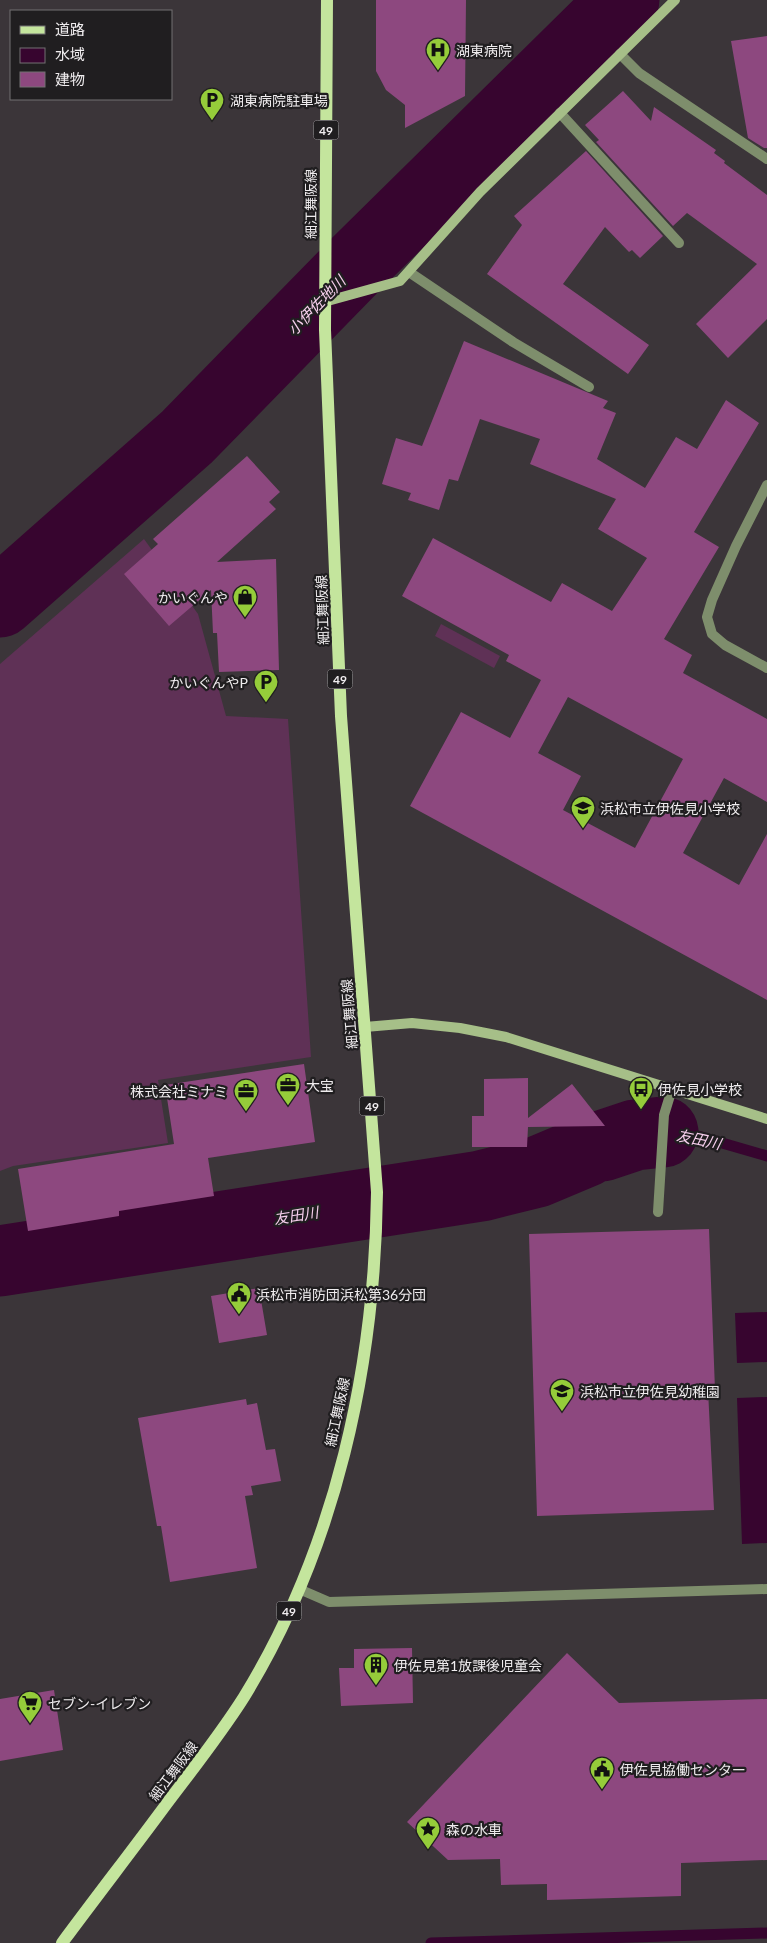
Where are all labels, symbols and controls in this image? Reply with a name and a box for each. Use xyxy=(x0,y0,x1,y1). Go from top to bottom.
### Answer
legend xyxy=(10,10,172,100)
text: 道路 xyxy=(55,20,85,38)
hospital icon: 湖東病院 xyxy=(425,37,451,71)
place label: 湖東病院 xyxy=(456,42,512,59)
text: 水域 xyxy=(55,45,85,63)
text: 建物 xyxy=(55,70,85,88)
parking icon: 湖東病院駐車場 xyxy=(199,87,225,121)
place label: 湖東病院駐車場 xyxy=(230,92,328,109)
road number: 49 xyxy=(314,120,338,140)
street label: 細江舞阪線 xyxy=(302,169,319,239)
water label: 小伊佐地川 xyxy=(283,270,350,338)
street label: 細江舞阪線 xyxy=(312,575,332,645)
shop icon: かいぐんや xyxy=(232,584,258,618)
place label: かいぐんや xyxy=(158,589,228,606)
parking icon: かいぐんやP xyxy=(253,669,279,703)
road number: 49 xyxy=(328,670,352,689)
place label: かいぐんやP xyxy=(170,674,248,691)
school or university icon: 浜松市立伊佐見小学校 xyxy=(570,795,596,829)
place label: 浜松市立伊佐見小学校 xyxy=(600,800,740,817)
street label: 細江舞阪線 xyxy=(337,978,361,1050)
office icon: 大宝 xyxy=(275,1072,301,1106)
bus stop icon: 伊佐見小学校 xyxy=(628,1076,654,1110)
place label: 大宝 xyxy=(306,1077,334,1094)
office icon: 株式会社ミナミ xyxy=(233,1078,259,1112)
place label: 伊佐見小学校 xyxy=(658,1081,742,1098)
place label: 株式会社ミナミ xyxy=(130,1083,228,1100)
road number: 49 xyxy=(360,1096,384,1116)
water label: 友田川 xyxy=(675,1126,725,1153)
water label: 友田川 xyxy=(272,1202,322,1227)
public building icon: 浜松市消防団浜松第36分団 xyxy=(226,1281,252,1315)
place label: 浜松市消防団浜松第36分団 xyxy=(256,1286,426,1303)
street label: 細江舞阪線 xyxy=(321,1376,353,1448)
school or university icon: 浜松市立伊佐見幼稚園 xyxy=(549,1378,575,1412)
place label: 浜松市立伊佐見幼稚園 xyxy=(580,1383,720,1400)
road number: 49 xyxy=(276,1602,302,1620)
building icon: 伊佐見第1放課後児童会 xyxy=(363,1652,389,1686)
place label: 伊佐見第1放課後児童会 xyxy=(394,1657,542,1674)
supermarket icon: セブン-イレブン xyxy=(17,1690,43,1724)
place label: セブン-イレブン xyxy=(48,1695,151,1712)
street label: 細江舞阪線 xyxy=(145,1738,201,1804)
public building icon: 伊佐見協働センター xyxy=(589,1756,615,1790)
place label: 伊佐見協働センター xyxy=(620,1761,746,1778)
place icon: 森の水車 xyxy=(415,1816,441,1850)
place label: 森の水車 xyxy=(446,1821,502,1838)

